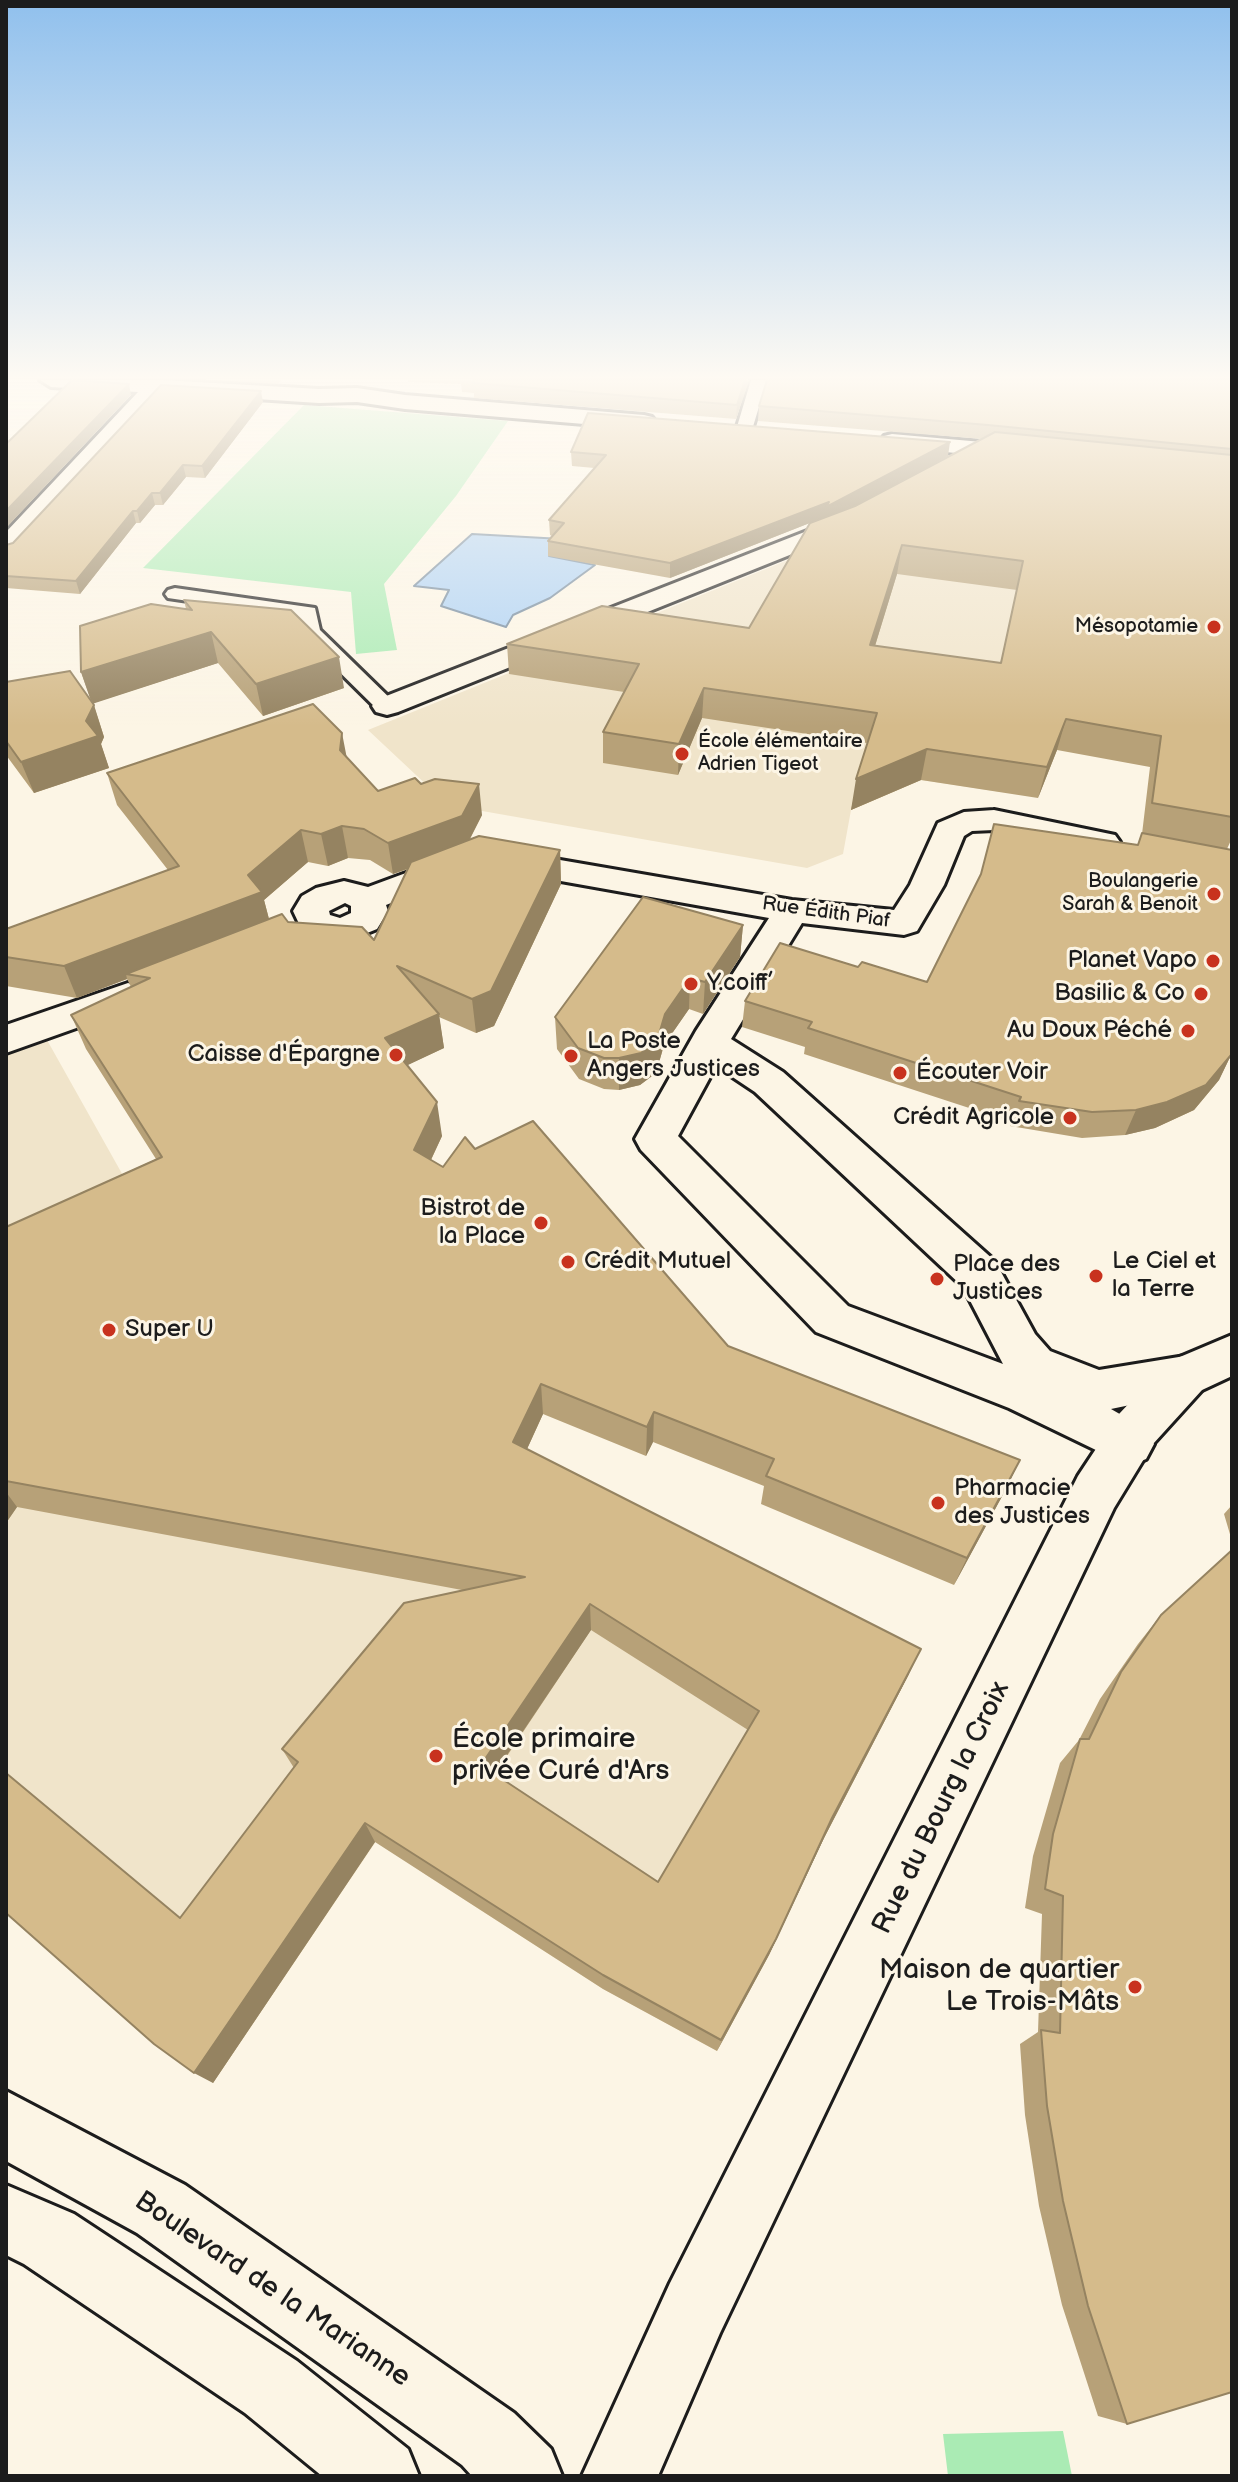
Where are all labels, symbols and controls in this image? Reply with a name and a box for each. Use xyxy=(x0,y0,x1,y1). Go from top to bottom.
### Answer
place label: Mésopotamie xyxy=(1075,615,1198,639)
marker: Mésopotamie xyxy=(1205,618,1223,636)
place label: École élémentaire Adrien Tigeot xyxy=(698,730,863,777)
marker: École élémentaire Adrien Tigeot xyxy=(673,745,691,763)
place label: Boulangerie Sarah & Benoit xyxy=(1062,870,1198,917)
marker: Boulangerie Sarah & Benoit xyxy=(1205,885,1223,903)
street label: Rue Édith Piaf xyxy=(761,892,891,934)
place label: Planet Vapo xyxy=(1067,947,1197,975)
marker: Planet Vapo xyxy=(1204,952,1222,970)
place label: Y.coiff’ xyxy=(707,970,773,998)
marker: Y.coiff’ xyxy=(682,975,700,993)
place label: Basilic & Co xyxy=(1054,980,1185,1008)
marker: Basilic & Co xyxy=(1192,985,1210,1003)
place label: Au Doux Péché xyxy=(1007,1017,1172,1045)
marker: Au Doux Péché xyxy=(1179,1022,1197,1040)
place label: La Poste Angers Justices xyxy=(587,1028,760,1084)
place label: Caisse d'Épargne xyxy=(188,1041,380,1069)
marker: Caisse d'Épargne xyxy=(387,1046,405,1064)
marker: La Poste Angers Justices xyxy=(562,1047,580,1065)
place label: Écouter Voir xyxy=(916,1059,1048,1087)
marker: Écouter Voir xyxy=(891,1064,909,1082)
place label: Crédit Agricole xyxy=(893,1104,1054,1132)
marker: Crédit Agricole xyxy=(1061,1109,1079,1127)
place label: Bistrot de la Place xyxy=(420,1195,525,1251)
marker: Bistrot de la Place xyxy=(532,1214,550,1232)
place label: Crédit Mutuel xyxy=(584,1248,731,1276)
place label: Le Ciel et la Terre xyxy=(1112,1248,1216,1304)
place label: Place des Justices xyxy=(953,1251,1060,1307)
marker: Crédit Mutuel xyxy=(559,1253,577,1271)
marker: Le Ciel et la Terre xyxy=(1087,1267,1105,1285)
marker: Place des Justices xyxy=(928,1270,946,1288)
place label: Super U xyxy=(125,1316,214,1344)
marker: Super U xyxy=(100,1321,118,1339)
place label: Pharmacie des Justices xyxy=(954,1475,1090,1531)
marker: Pharmacie des Justices xyxy=(929,1494,947,1512)
street label: Rue du Bourg la Croix xyxy=(866,1676,1018,1940)
place label: École primaire privée Curé d'Ars xyxy=(452,1723,669,1789)
marker: École primaire privée Curé d'Ars xyxy=(427,1747,445,1765)
place label: Maison de quartier Le Trois-Mâts xyxy=(879,1954,1119,2020)
marker: Maison de quartier Le Trois-Mâts xyxy=(1126,1978,1144,1996)
street label: Boulevard de la Marianne xyxy=(128,2185,416,2395)

